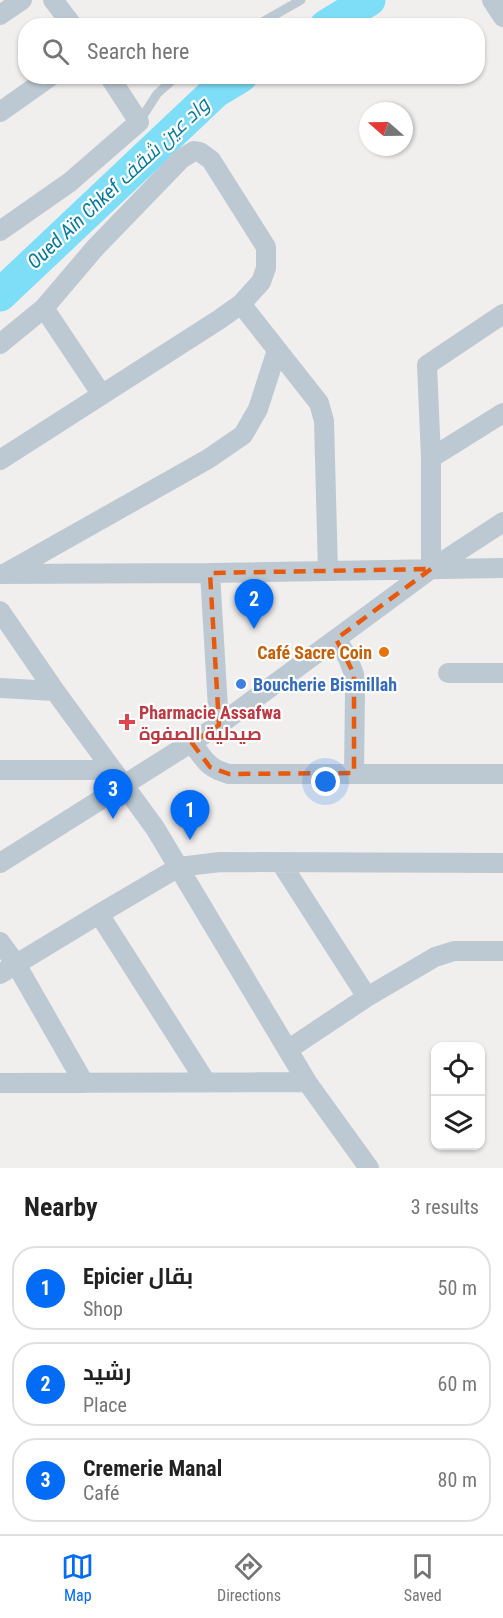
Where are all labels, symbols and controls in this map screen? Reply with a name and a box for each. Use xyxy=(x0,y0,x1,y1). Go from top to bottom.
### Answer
search box xyxy=(18,18,485,84)
icon: search xyxy=(39,35,72,68)
text: Search here xyxy=(87,39,189,64)
water label: Oued Aïn Chkef واد عين شقف xyxy=(22,92,215,274)
north arrow xyxy=(359,102,413,156)
pin: 2 xyxy=(234,580,274,629)
place label: Café Sacre Coin xyxy=(257,642,372,663)
marker: Café Sacre Coin xyxy=(377,645,391,659)
place label: Boucherie Bismillah xyxy=(253,674,397,695)
marker: Boucherie Bismillah xyxy=(234,677,248,691)
place label: Pharmacie Assafwa صيدلية الصفوة xyxy=(139,702,281,745)
marker: Pharmacie Assafwa صيدلية الصفوة xyxy=(120,715,134,729)
your location xyxy=(311,767,340,796)
pin: 3 xyxy=(94,770,132,819)
pin: 1 xyxy=(170,790,210,840)
map controls xyxy=(431,1042,485,1150)
button: locate xyxy=(431,1042,485,1096)
button: layers xyxy=(431,1096,485,1150)
text: Nearby xyxy=(24,1192,98,1222)
text: 3 results xyxy=(411,1195,479,1219)
text: Epicier بقال xyxy=(83,1264,193,1289)
text: 1 xyxy=(40,1276,51,1300)
text: 50 m xyxy=(438,1276,477,1300)
text: Shop xyxy=(83,1297,123,1321)
text: رشيد xyxy=(83,1360,131,1385)
text: 2 xyxy=(40,1372,51,1396)
text: 60 m xyxy=(438,1372,477,1396)
text: Place xyxy=(83,1393,127,1417)
text: Cremerie Manal xyxy=(83,1456,222,1481)
text: 3 xyxy=(40,1468,51,1492)
text: 80 m xyxy=(438,1468,477,1492)
text: Café xyxy=(83,1481,119,1505)
tab: Map xyxy=(61,1550,94,1605)
tab: Directions xyxy=(217,1550,281,1605)
tab: Saved xyxy=(404,1550,442,1605)

